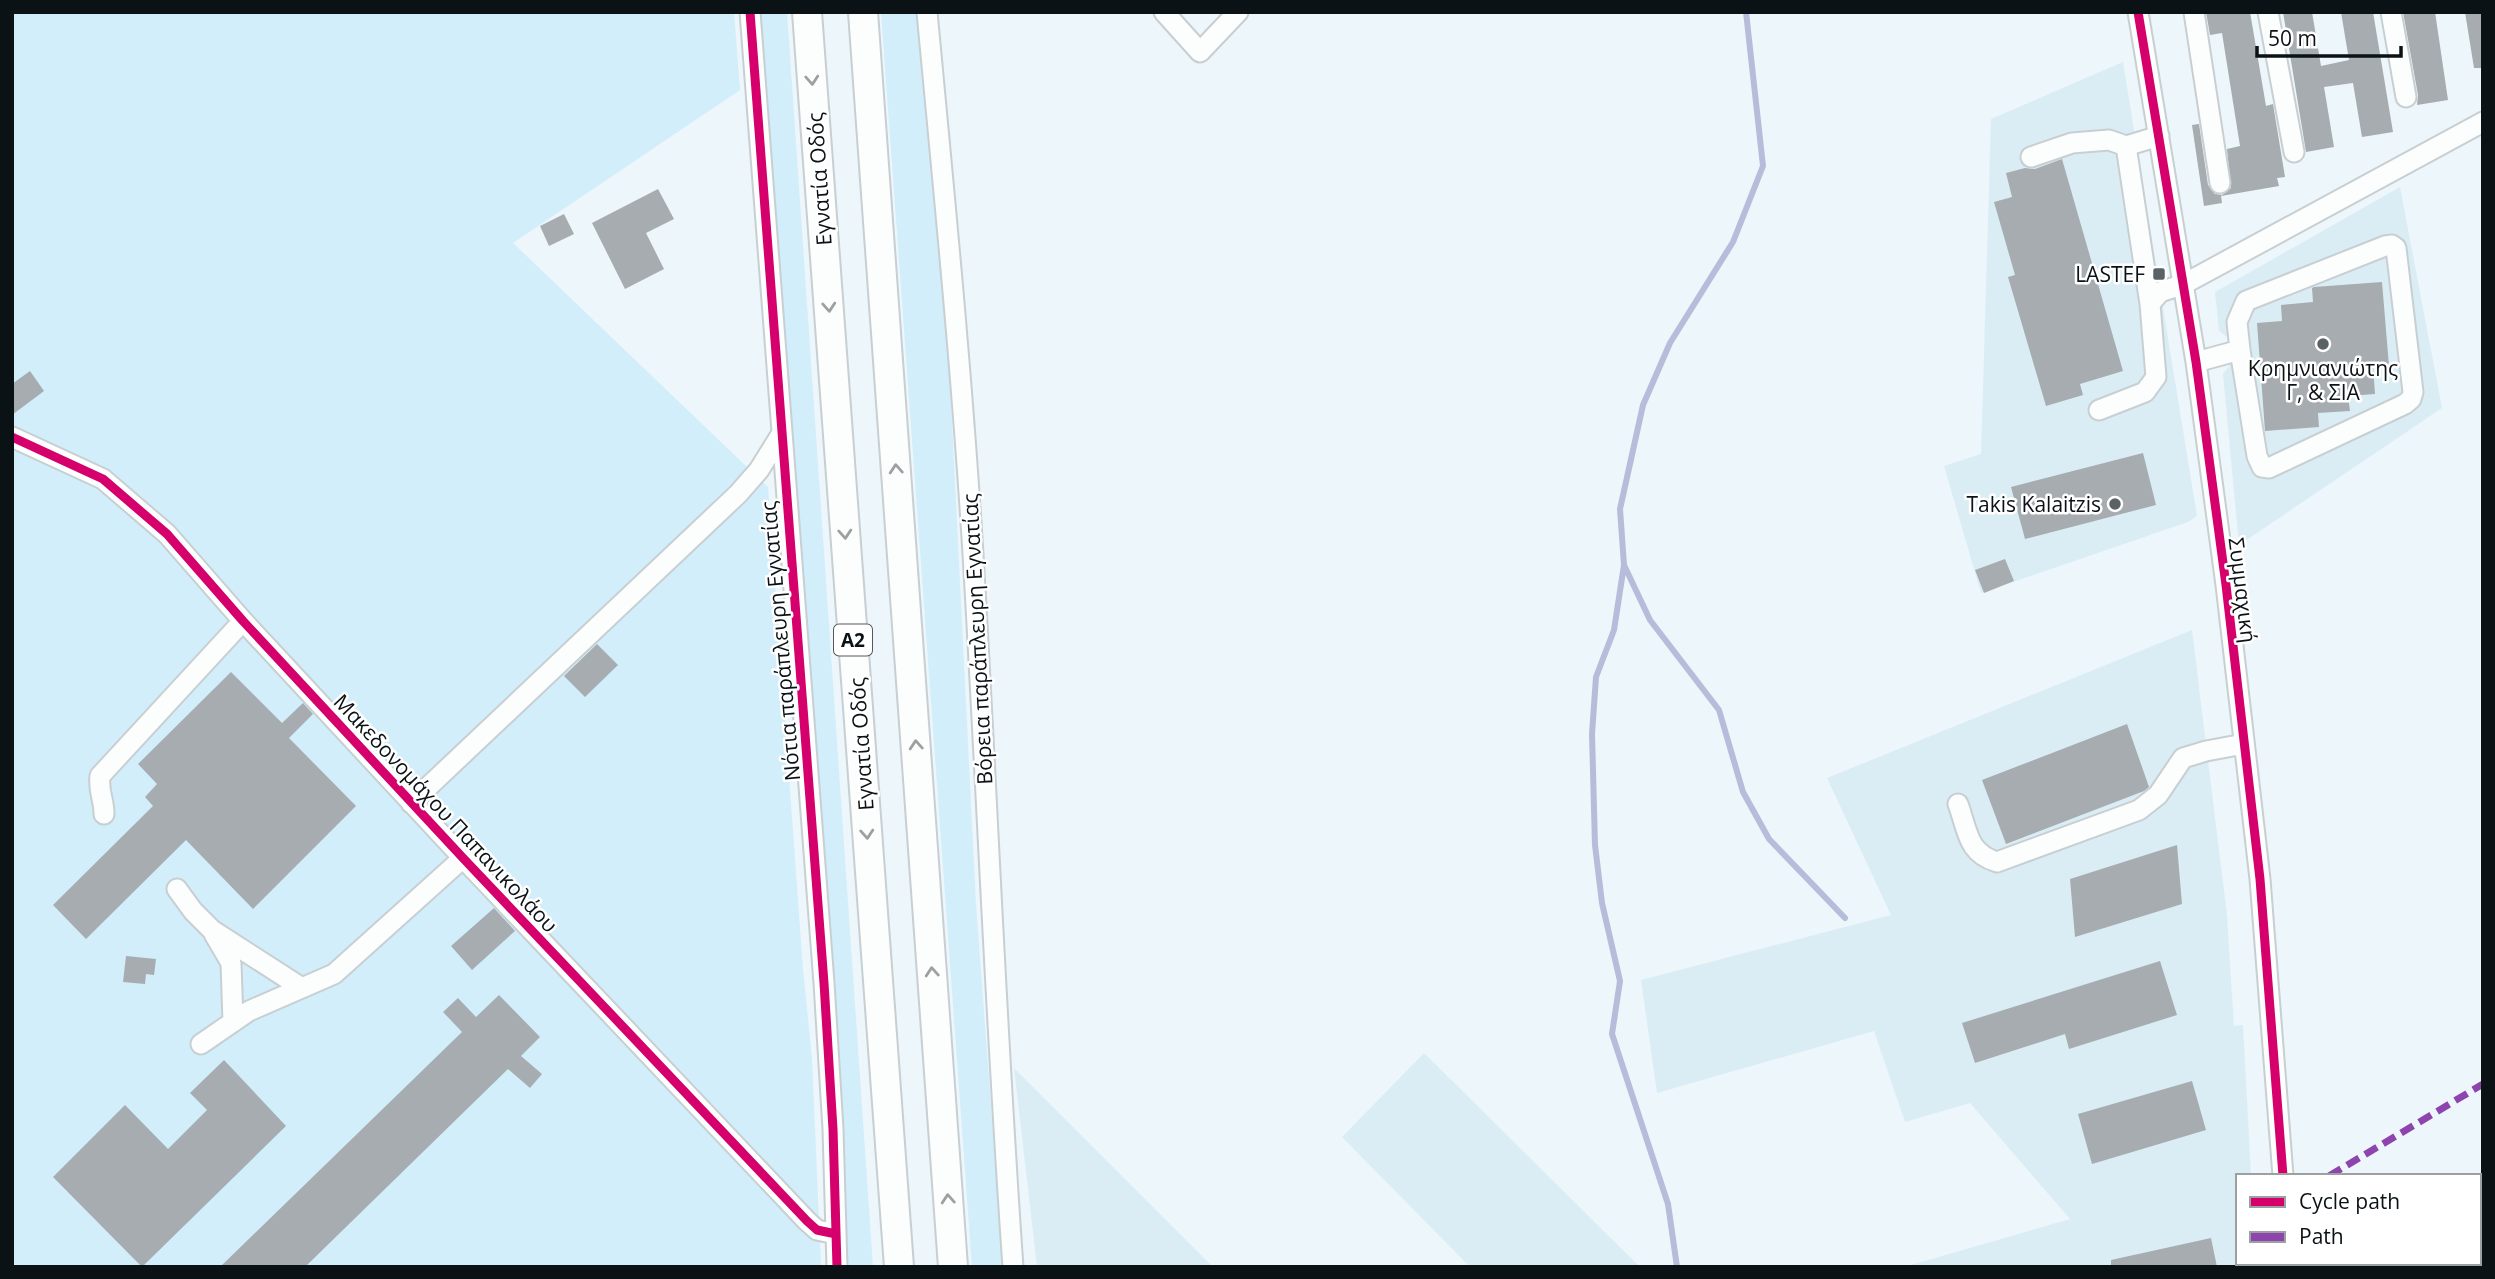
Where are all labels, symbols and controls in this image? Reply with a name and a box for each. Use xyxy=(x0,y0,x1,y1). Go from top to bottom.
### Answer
scale bar xyxy=(2257,14,2400,58)
text: 50 m xyxy=(2268,24,2317,52)
one-way arrow xyxy=(804,75,819,86)
street label: Εγνατία Οδός xyxy=(800,111,838,247)
place label: LASTEF xyxy=(2075,260,2145,288)
marker: LASTEF xyxy=(2151,266,2167,282)
one-way arrow xyxy=(821,302,836,313)
marker: Κρημνιανιώτης Γ, & ΣΙΑ xyxy=(2315,336,2331,352)
place label: Κρημνιανιώτης Γ, & ΣΙΑ xyxy=(2248,354,2398,406)
one-way arrow xyxy=(889,463,904,474)
place label: Takis Kalaitzis xyxy=(1967,490,2101,518)
street label: Βόρεια παράπλευρη Εγνατίας xyxy=(955,493,999,785)
marker: Takis Kalaitzis xyxy=(2107,496,2123,512)
street label: Νότια παράπλευρη Εγνατίας xyxy=(754,500,806,782)
one-way arrow xyxy=(837,529,852,540)
street label: Συμμαχική xyxy=(2223,536,2263,644)
road number: Α2 xyxy=(834,624,872,656)
street label: Εγνατία Οδός xyxy=(842,676,880,812)
street label: Μακεδονομάχου Παπανικολάου xyxy=(328,688,564,938)
one-way arrow xyxy=(909,739,924,750)
one-way arrow xyxy=(859,829,874,840)
one-way arrow xyxy=(925,966,940,977)
legend xyxy=(2236,1174,2481,1265)
text: Cycle path xyxy=(2299,1187,2400,1215)
one-way arrow xyxy=(941,1193,956,1204)
text: Path xyxy=(2299,1222,2344,1250)

